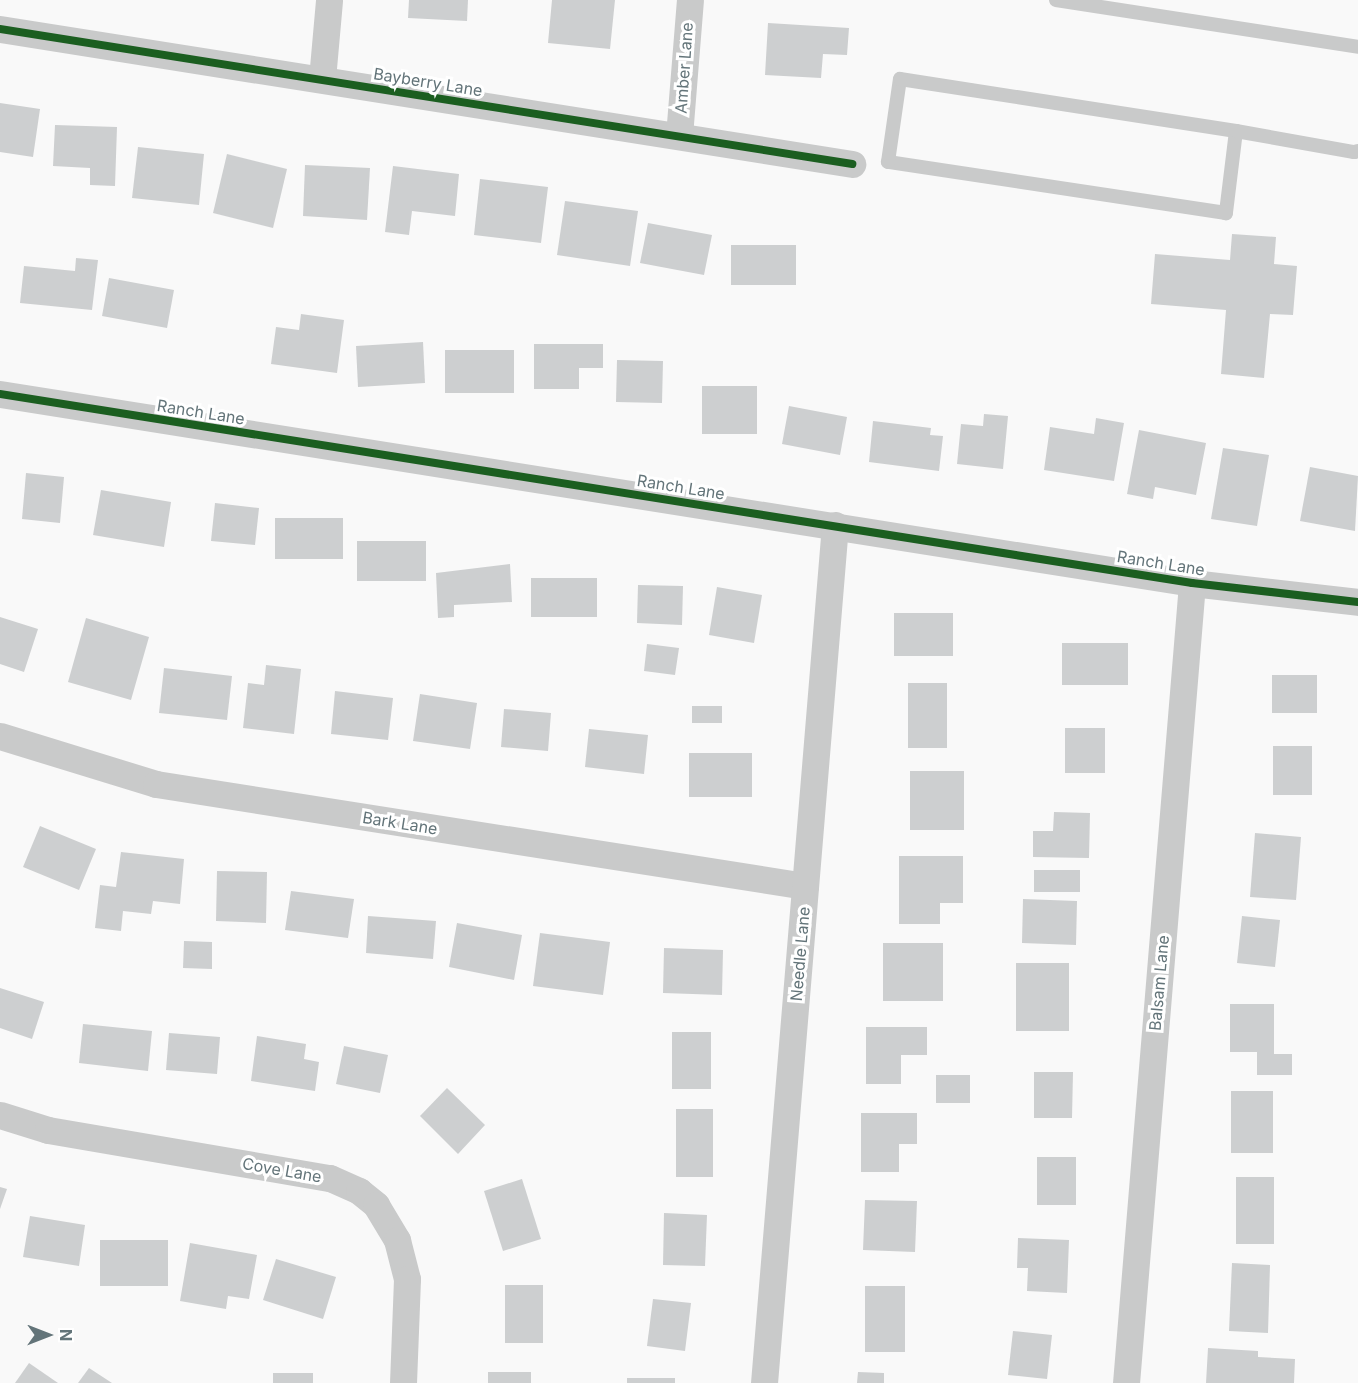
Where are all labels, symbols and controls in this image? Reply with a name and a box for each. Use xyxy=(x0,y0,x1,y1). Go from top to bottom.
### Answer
street label: Amber Lane xyxy=(671,22,697,114)
street label: Bayberry Lane xyxy=(372,64,484,100)
street label: Ranch Lane xyxy=(156,396,246,428)
street label: Ranch Lane xyxy=(636,471,726,503)
street label: Ranch Lane xyxy=(1116,547,1206,579)
street label: Bark Lane xyxy=(361,808,439,838)
street label: Needle Lane xyxy=(786,906,814,1002)
street label: Balsam Lane xyxy=(1145,934,1173,1032)
street label: Cove Lane xyxy=(241,1154,323,1186)
north arrow xyxy=(18,1305,78,1365)
text: N xyxy=(56,1329,76,1341)

